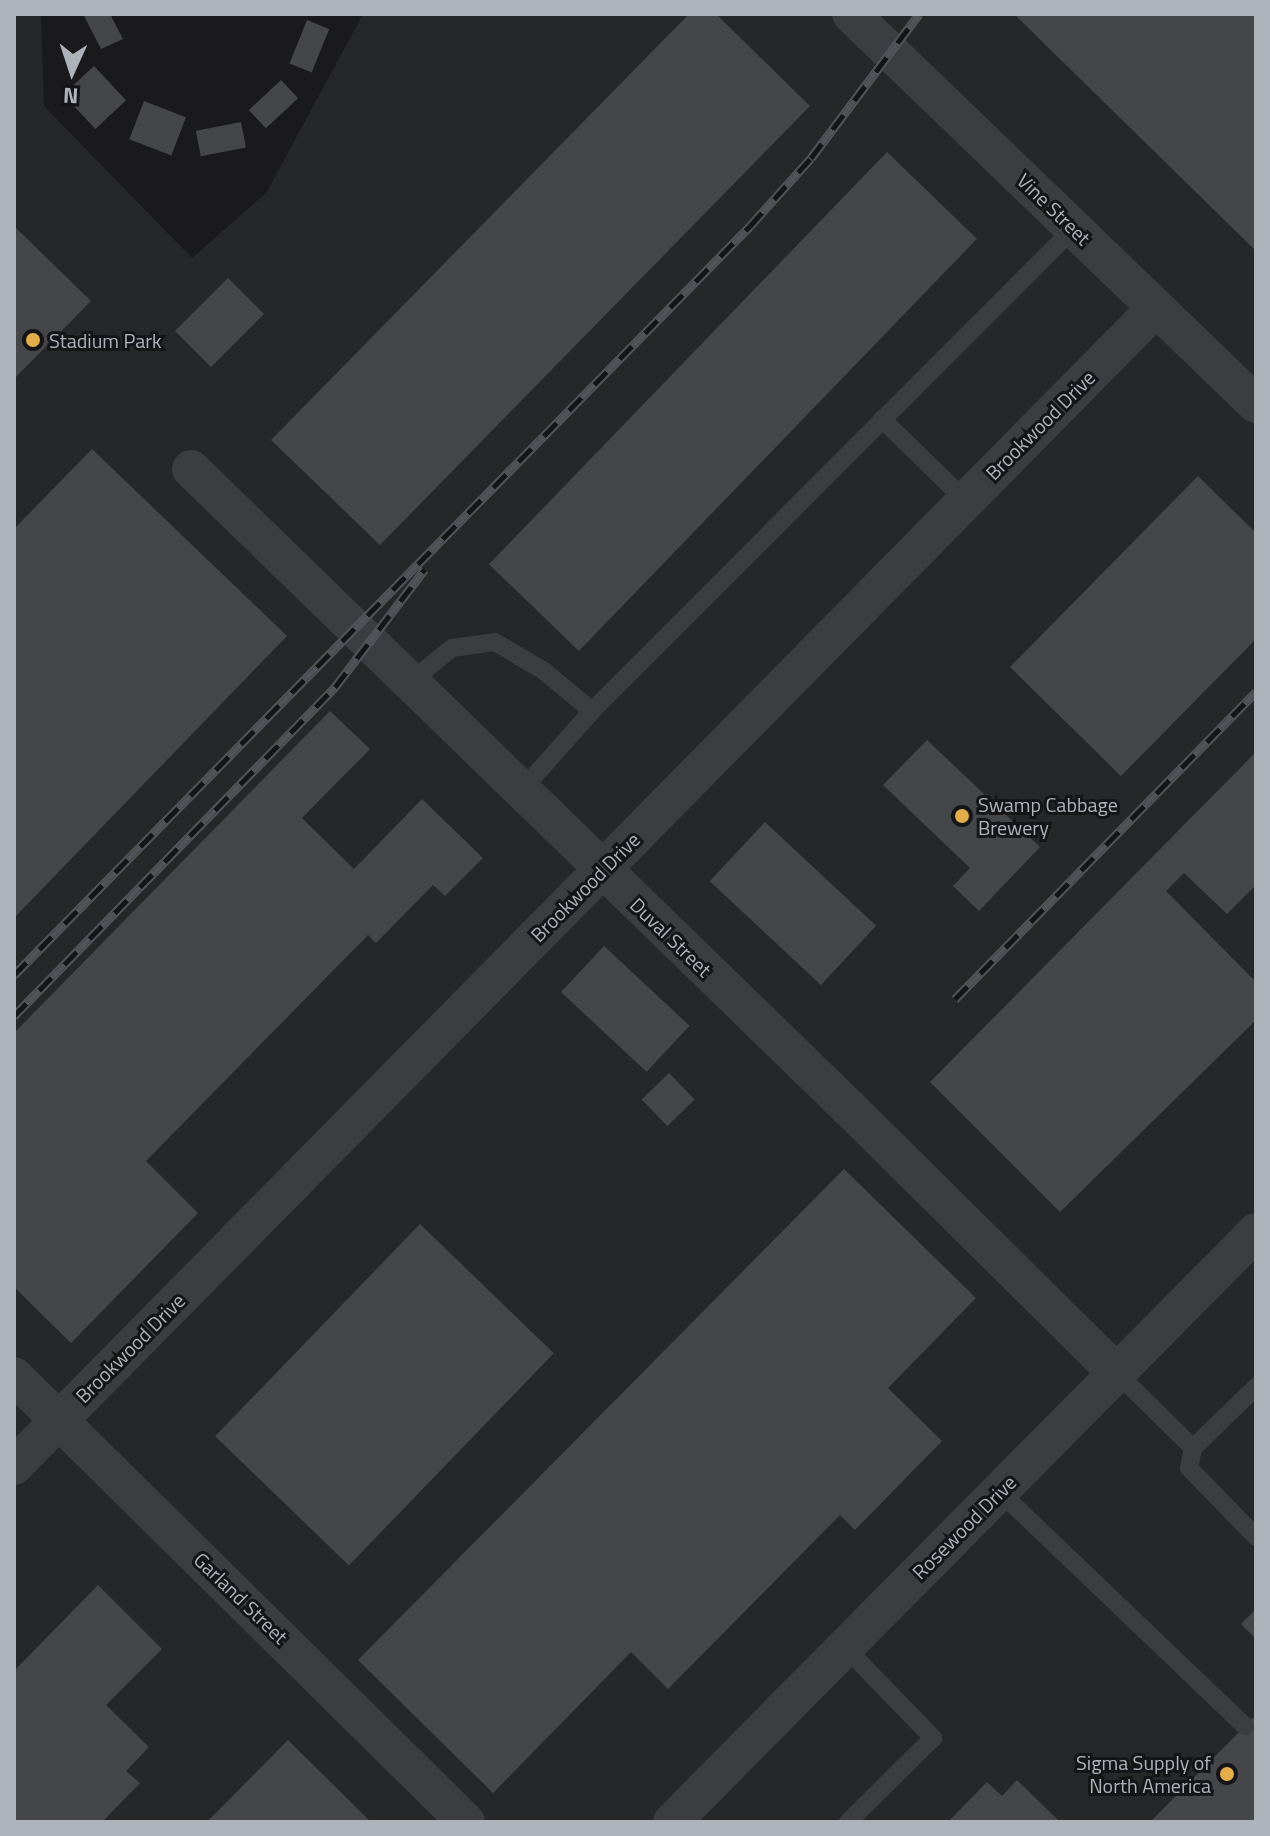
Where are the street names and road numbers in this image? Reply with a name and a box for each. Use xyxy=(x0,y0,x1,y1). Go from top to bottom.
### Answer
street label: Vine Street xyxy=(1012,168,1096,250)
street label: Brookwood Drive xyxy=(980,365,1100,485)
street label: Brookwood Drive xyxy=(525,827,645,947)
street label: Duval Street xyxy=(625,892,717,982)
street label: Brookwood Drive xyxy=(70,1288,190,1408)
street label: Rosewood Drive xyxy=(907,1470,1021,1584)
street label: Garland Street xyxy=(189,1547,293,1649)

